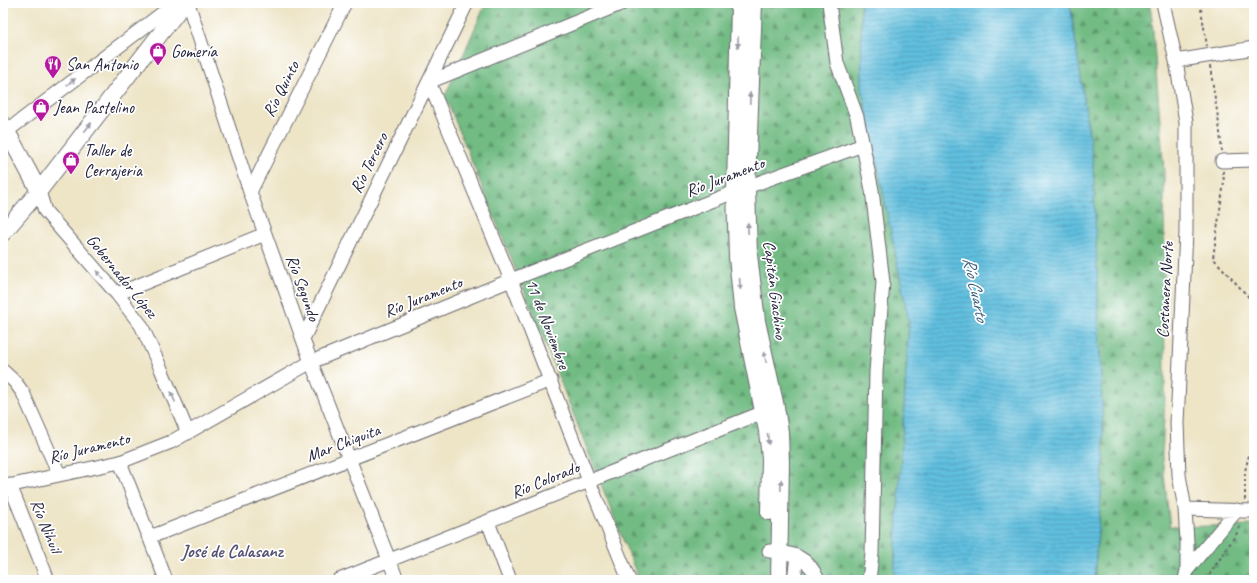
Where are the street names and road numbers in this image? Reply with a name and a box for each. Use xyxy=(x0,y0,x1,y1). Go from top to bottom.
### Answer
street label: Río Quinto xyxy=(258,57,304,120)
street label: Río Tercero xyxy=(345,129,393,197)
street label: Río Juramento xyxy=(683,152,769,202)
street label: Gobernador López xyxy=(82,230,163,323)
street label: Capitán Giachino xyxy=(759,240,792,341)
street label: Costanera Norte xyxy=(1152,240,1178,339)
street label: Río Segundo xyxy=(281,252,325,325)
street label: Río Juramento xyxy=(381,271,467,322)
street label: 11 de Noviembre xyxy=(521,276,575,373)
street label: Mar Chiquita xyxy=(303,419,384,467)
street label: Río Juramento xyxy=(47,427,133,468)
street label: Río Colorado xyxy=(508,456,584,503)
street label: Río Nihuil xyxy=(26,496,67,559)

